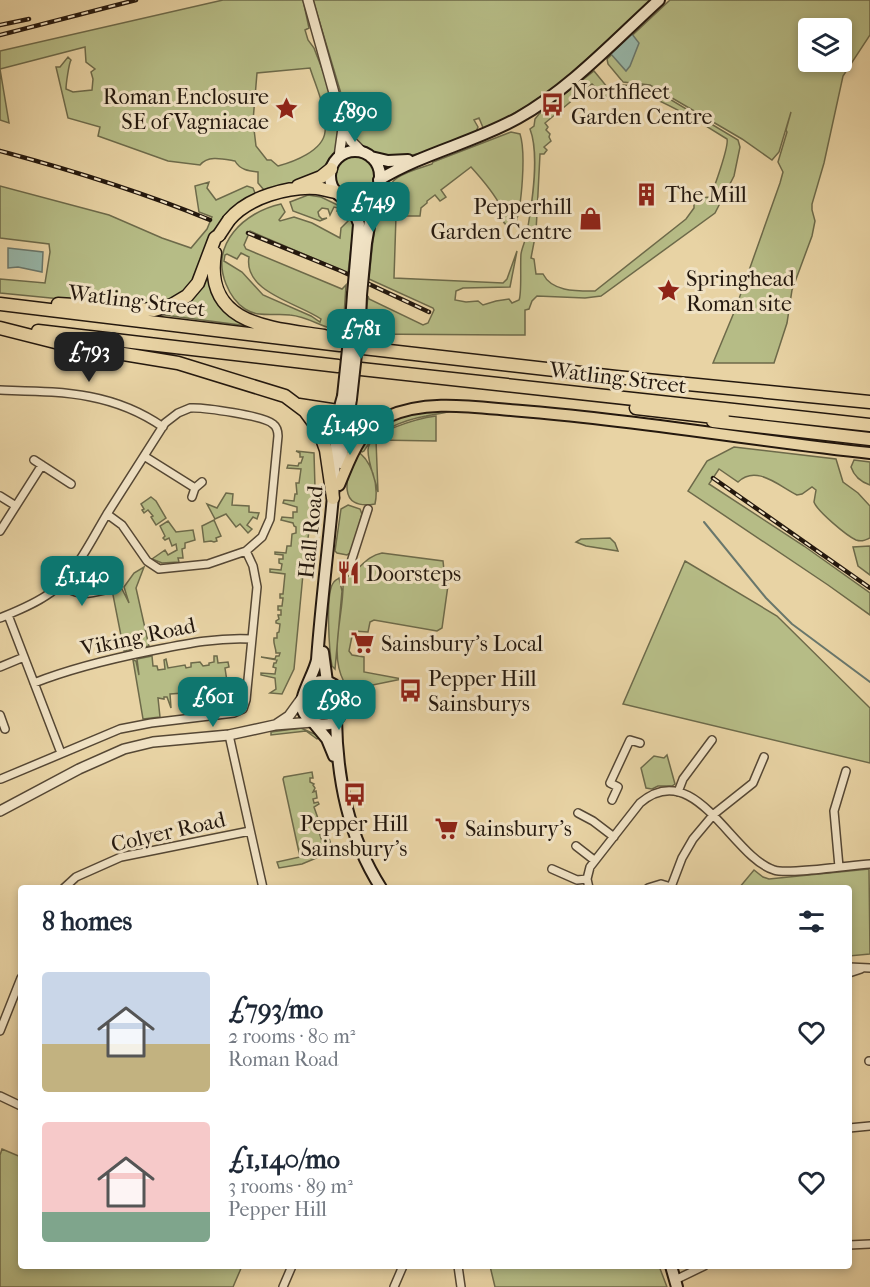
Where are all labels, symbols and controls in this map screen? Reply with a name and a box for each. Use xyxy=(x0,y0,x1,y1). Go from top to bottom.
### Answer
map controls xyxy=(798,18,852,72)
button: layers xyxy=(798,18,852,72)
place label: Northfleet Garden Centre xyxy=(571,79,713,130)
place label: Roman Enclosure SE of Vagniacae xyxy=(103,84,269,135)
bus stop icon: Northfleet Garden Centre xyxy=(540,91,566,117)
pin: £890 xyxy=(319,92,391,143)
place icon: Roman Enclosure SE of Vagniacae xyxy=(274,96,300,122)
text: £890 xyxy=(333,100,377,123)
building icon: The Mill xyxy=(634,181,660,207)
pin: £749 xyxy=(337,182,409,233)
place label: The Mill xyxy=(665,182,747,208)
text: £749 xyxy=(351,190,395,213)
place label: Pepperhill Garden Centre xyxy=(431,194,572,245)
shop icon: Pepperhill Garden Centre xyxy=(577,206,603,232)
place label: Springhead Roman site xyxy=(686,266,796,317)
place icon: Springhead Roman site xyxy=(655,278,681,304)
street label: Watling Street xyxy=(66,280,207,322)
pin: £781 xyxy=(325,309,397,360)
text: £781 xyxy=(341,317,381,340)
pin: £793 xyxy=(53,332,125,383)
text: £793 xyxy=(68,340,110,363)
street label: Watling Street xyxy=(547,357,688,399)
pin: £1,490 xyxy=(301,405,399,456)
text: £1,490 xyxy=(321,413,379,436)
street label: Hall Road xyxy=(293,483,329,580)
pin: £1,140 xyxy=(33,556,131,607)
restaurant icon: Doorsteps xyxy=(335,560,361,586)
place label: Doorsteps xyxy=(366,561,461,587)
text: £1,140 xyxy=(55,564,109,587)
street label: Viking Road xyxy=(77,612,199,662)
supermarket icon: Sainsbury's Local xyxy=(350,630,376,656)
place label: Sainsbury's Local xyxy=(381,631,543,657)
place label: Pepper Hill Sainsburys xyxy=(428,666,537,717)
pin: £601 xyxy=(177,677,249,728)
bus stop icon: Pepper Hill Sainsburys xyxy=(397,678,423,704)
pin: £980 xyxy=(303,680,375,731)
text: £601 xyxy=(192,685,234,708)
text: £980 xyxy=(317,688,361,711)
bus stop icon: Pepper Hill Sainsbury's xyxy=(341,781,367,807)
street label: Colyer Road xyxy=(108,806,229,858)
place label: Pepper Hill Sainsbury's xyxy=(300,811,408,862)
supermarket icon: Sainsbury's xyxy=(434,815,460,841)
place label: Sainsbury's xyxy=(465,816,572,842)
icon: filters xyxy=(795,905,828,938)
text: 8 homes xyxy=(42,906,132,937)
text: £793/mo xyxy=(228,994,323,1025)
icon: home xyxy=(90,996,162,1068)
icon: heart xyxy=(795,1016,828,1049)
text: 2 rooms · 80 m² xyxy=(228,1025,355,1048)
text: Roman Road xyxy=(228,1048,339,1071)
text: £1,140/mo xyxy=(228,1144,340,1175)
icon: home xyxy=(90,1146,162,1218)
icon: heart xyxy=(795,1166,828,1199)
text: 3 rooms · 89 m² xyxy=(228,1175,353,1198)
text: Pepper Hill xyxy=(228,1198,327,1221)

